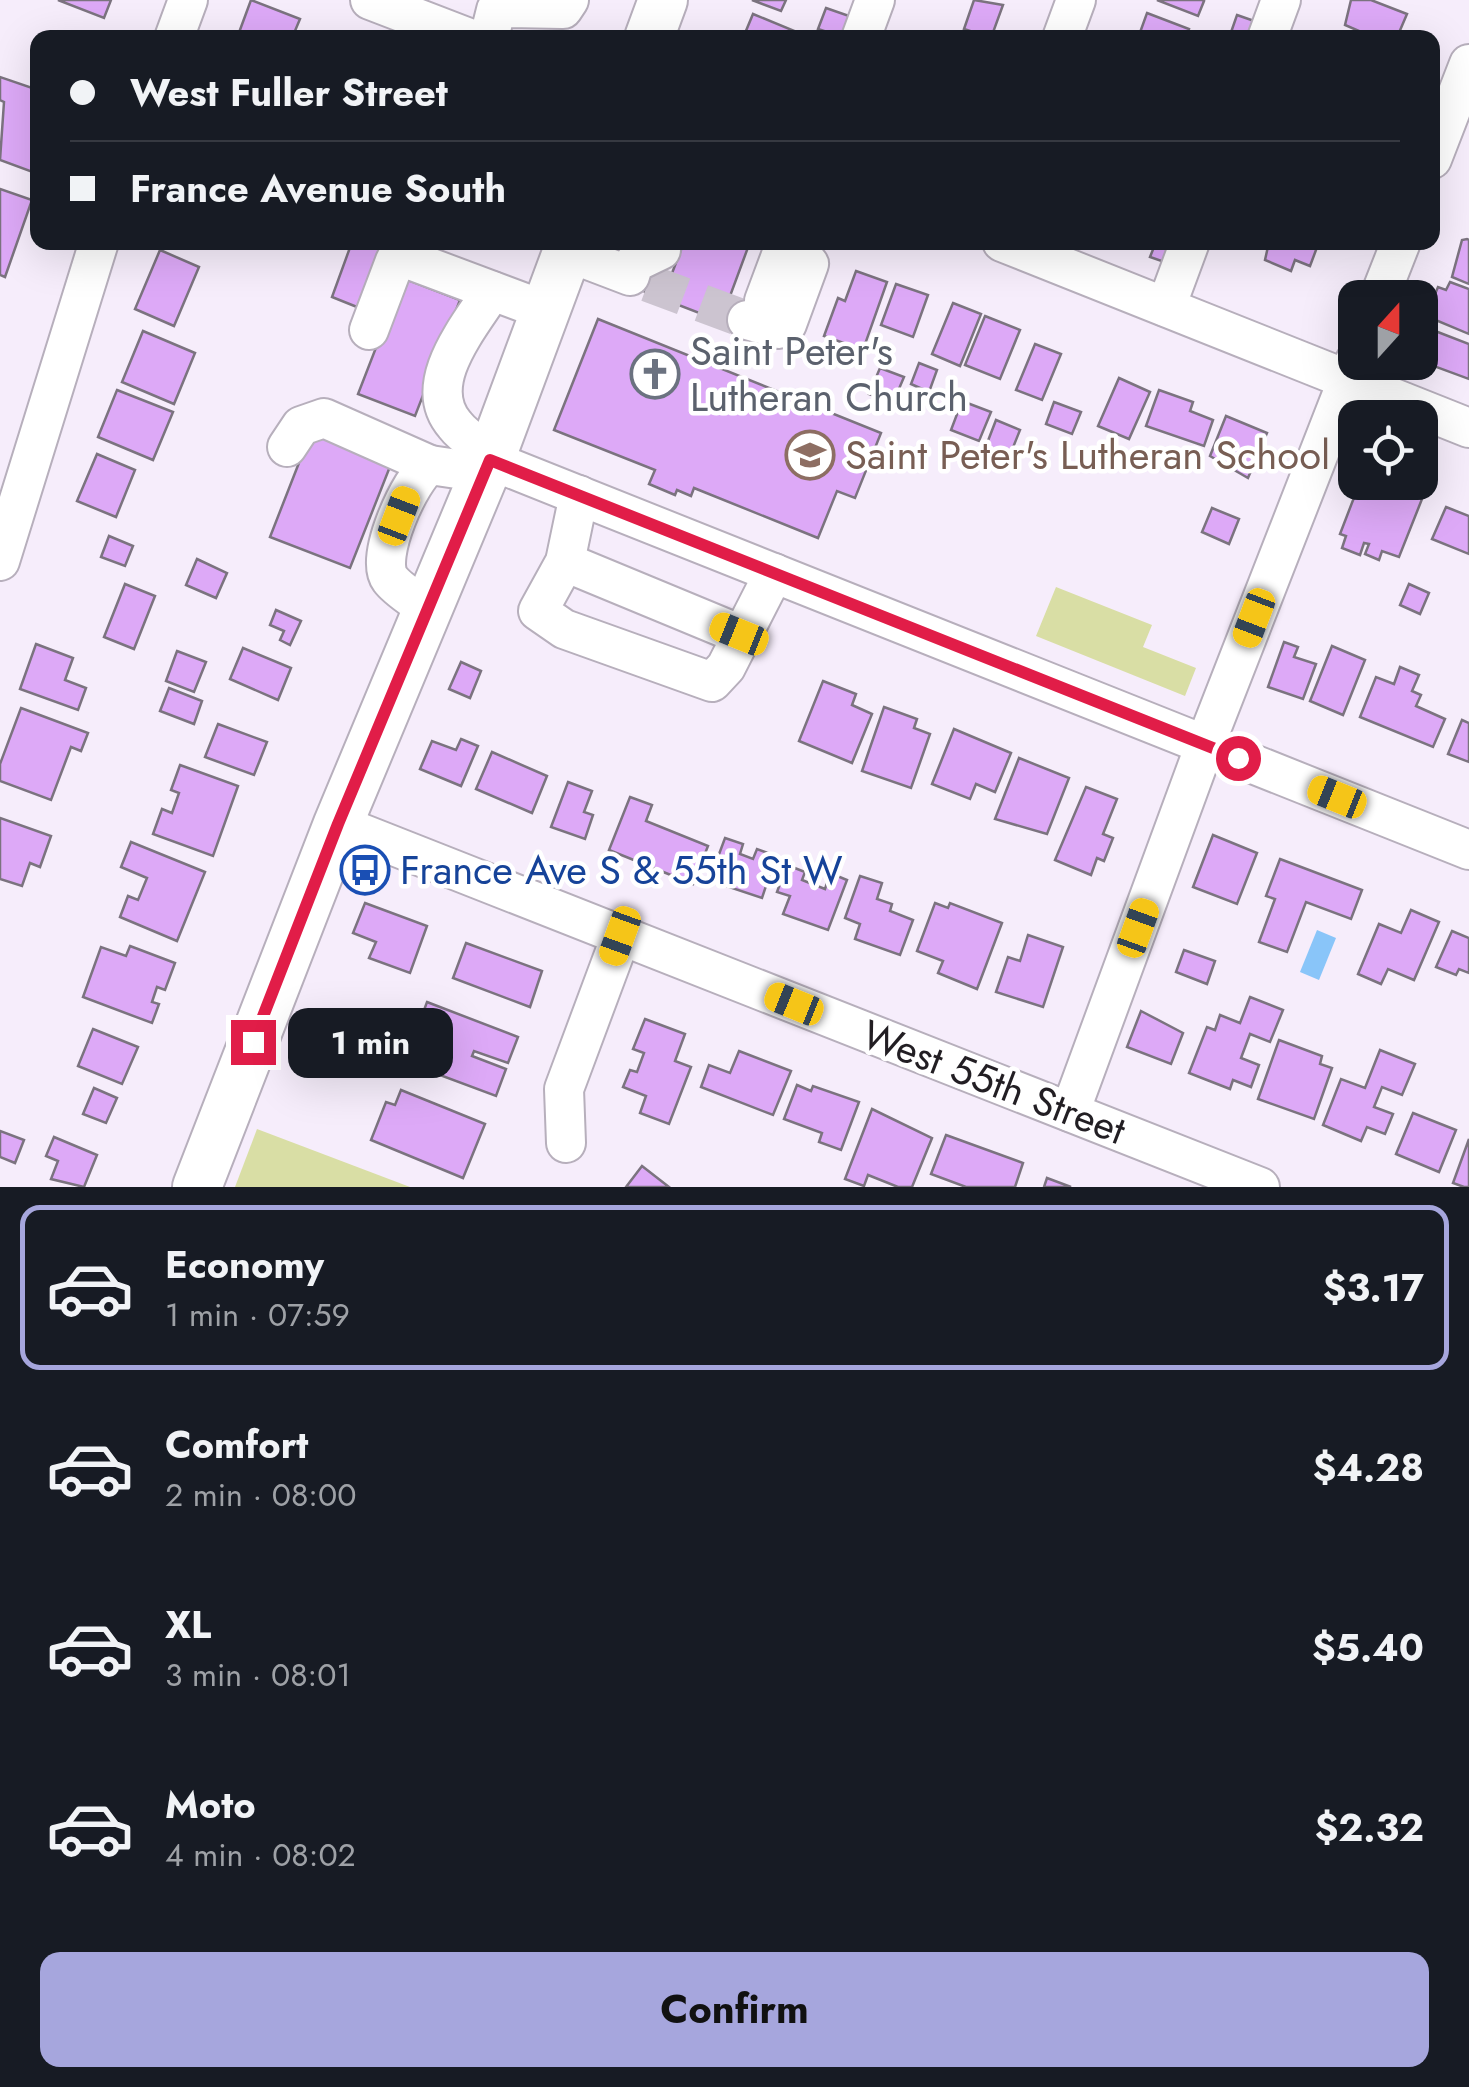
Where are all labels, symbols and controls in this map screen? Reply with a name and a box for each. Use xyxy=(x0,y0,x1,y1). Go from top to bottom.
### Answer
text: West Fuller Street xyxy=(130,65,448,120)
text: France Avenue South xyxy=(130,161,506,216)
north arrow xyxy=(1338,280,1438,380)
map controls xyxy=(1338,280,1438,500)
place label: Saint Peter's Lutheran Church xyxy=(690,322,968,426)
church icon: Saint Peter's Lutheran Church xyxy=(629,348,681,400)
button: locate xyxy=(1338,400,1438,500)
place label: Saint Peter's Lutheran School xyxy=(845,426,1330,484)
school or university icon: Saint Peter's Lutheran School xyxy=(784,429,836,481)
car xyxy=(374,483,424,549)
car xyxy=(1229,585,1279,651)
car xyxy=(706,609,772,659)
route start xyxy=(1216,736,1261,781)
car xyxy=(1304,772,1370,822)
place label: France Ave S & 55th St W xyxy=(400,841,843,899)
bus stop icon: France Ave S & 55th St W xyxy=(339,844,391,896)
car xyxy=(1114,895,1162,961)
car xyxy=(596,903,644,969)
car xyxy=(761,979,827,1029)
street label: West 55th Street xyxy=(854,1005,1134,1159)
callout: 1 min xyxy=(288,1007,453,1077)
route end xyxy=(231,1020,276,1065)
text: 1 min xyxy=(331,1020,410,1066)
text: Economy xyxy=(165,1237,324,1292)
icon: car xyxy=(45,1243,135,1333)
text: $3.17 xyxy=(1323,1260,1424,1315)
text: 1 min · 07:59 xyxy=(165,1292,350,1338)
text: Comfort xyxy=(165,1417,308,1472)
icon: car xyxy=(45,1423,135,1513)
text: $4.28 xyxy=(1313,1440,1424,1495)
text: 2 min · 08:00 xyxy=(165,1472,356,1518)
text: XL xyxy=(165,1597,211,1652)
icon: car xyxy=(45,1603,135,1693)
text: $5.40 xyxy=(1312,1620,1424,1675)
text: 3 min · 08:01 xyxy=(165,1652,351,1698)
text: Moto xyxy=(165,1777,256,1832)
icon: car xyxy=(45,1783,135,1873)
text: $2.32 xyxy=(1315,1800,1424,1855)
text: 4 min · 08:02 xyxy=(165,1832,356,1878)
button: Confirm xyxy=(40,1952,1429,2067)

